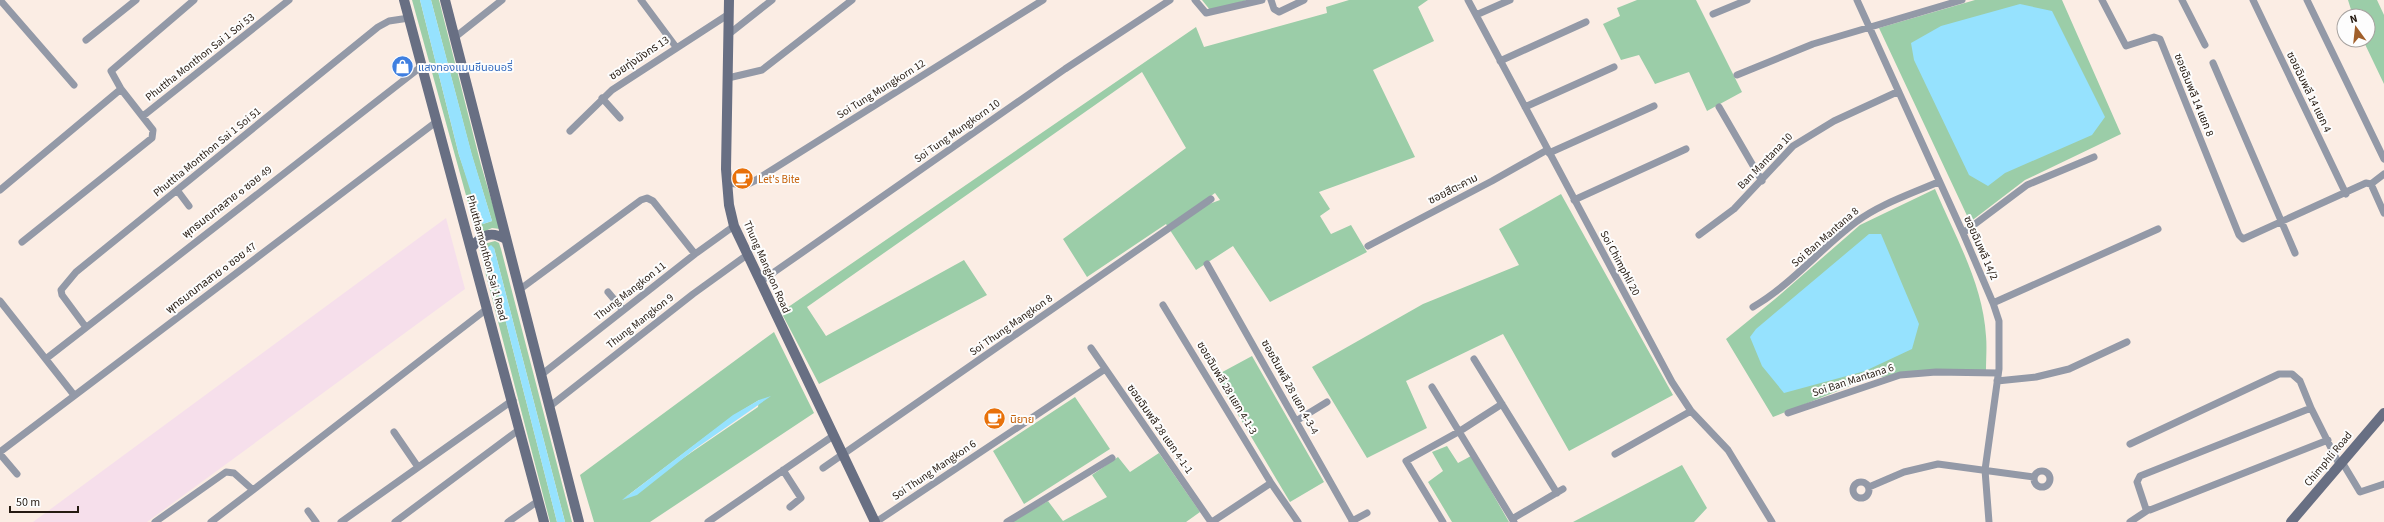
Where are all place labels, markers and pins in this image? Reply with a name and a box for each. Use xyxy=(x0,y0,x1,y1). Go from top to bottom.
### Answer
shop icon: แสงทองแมนชีนอนอรี่ xyxy=(389,54,415,80)
place label: แสงทองแมนชีนอนอรี่ xyxy=(418,59,513,75)
cafe icon: Let's Bite xyxy=(730,166,756,192)
place label: Let's Bite xyxy=(758,172,800,187)
cafe icon: นิยาย xyxy=(982,406,1008,432)
place label: นิยาย xyxy=(1010,412,1034,427)

